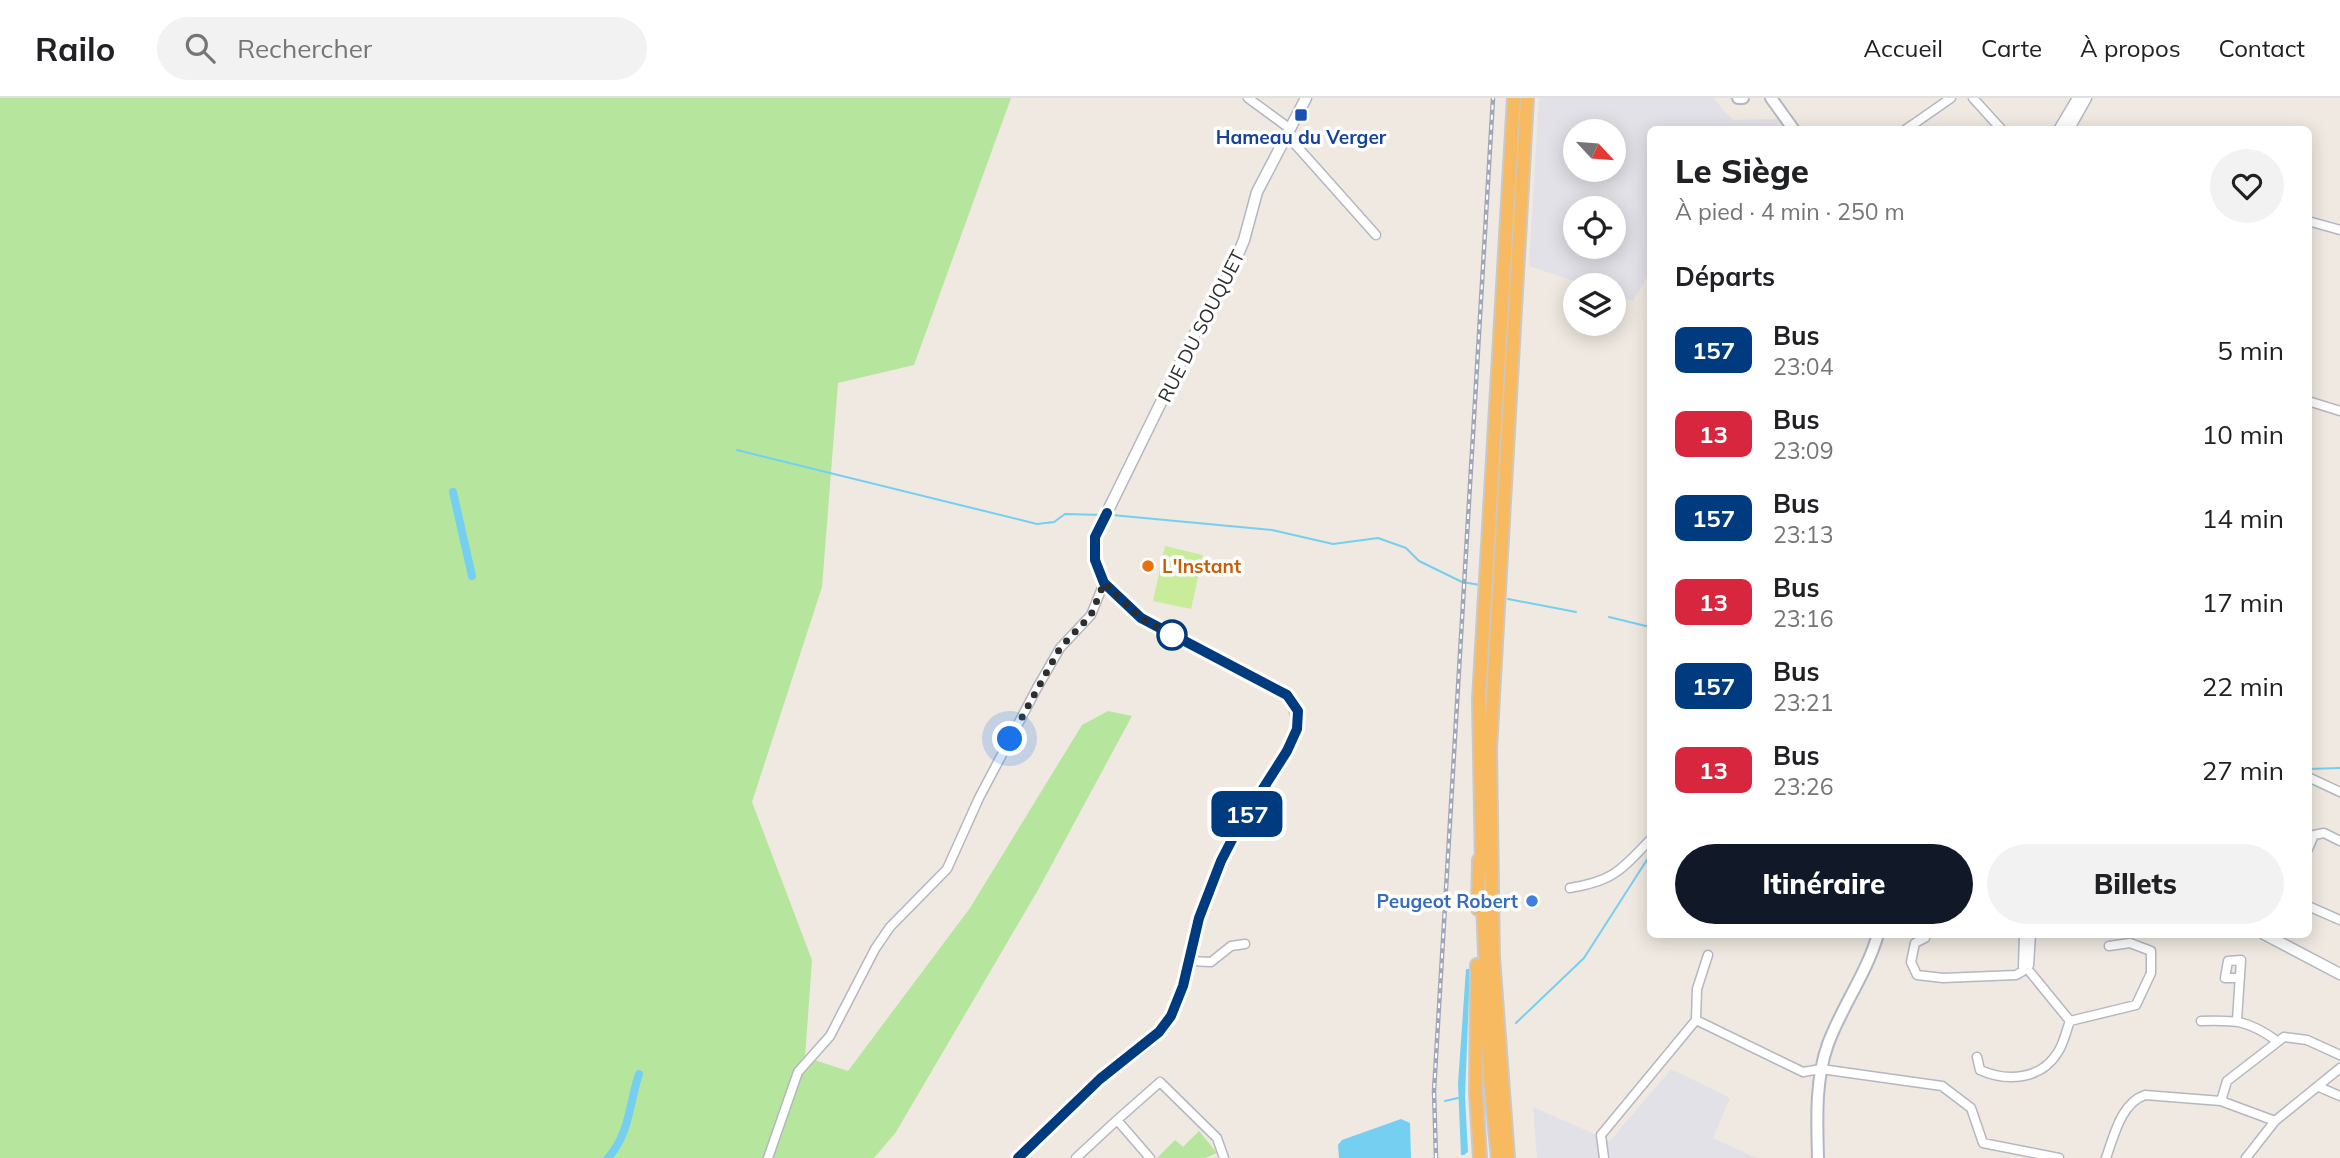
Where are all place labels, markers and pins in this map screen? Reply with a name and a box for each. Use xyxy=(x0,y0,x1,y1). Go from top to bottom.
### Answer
marker: Hameau du Verger xyxy=(1293,107,1309,123)
place label: Hameau du Verger xyxy=(1216,125,1387,149)
place label: L'Instant xyxy=(1162,554,1241,578)
marker: L'Instant xyxy=(1140,558,1156,574)
unlabelled marker xyxy=(1157,620,1187,650)
place label: Peugeot Robert xyxy=(1377,889,1518,913)
marker: Peugeot Robert xyxy=(1524,893,1540,909)

